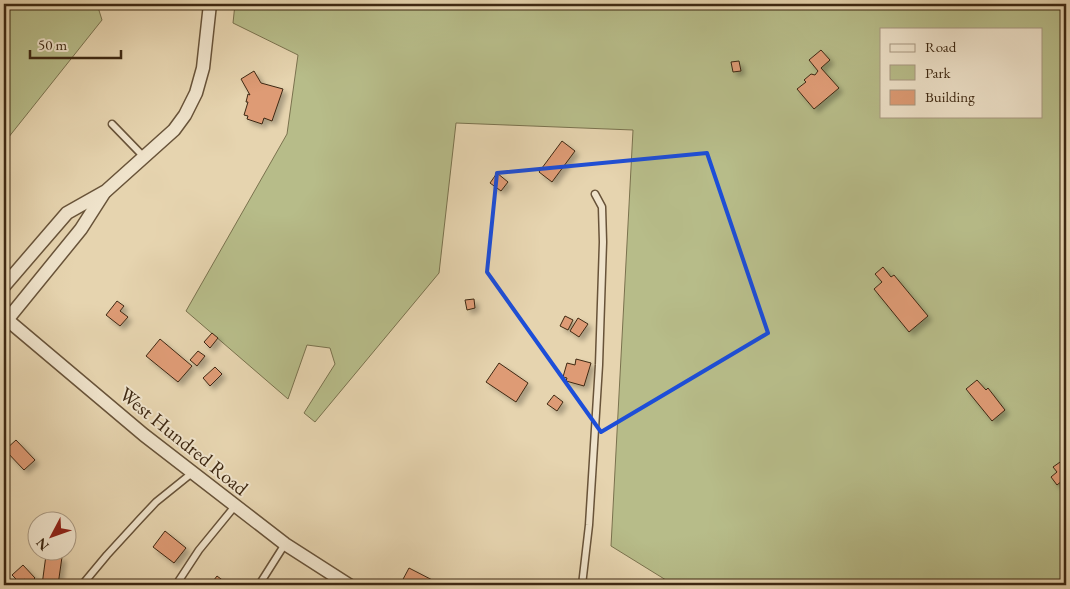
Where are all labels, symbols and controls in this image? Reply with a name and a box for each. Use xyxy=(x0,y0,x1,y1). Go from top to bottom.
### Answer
scale bar xyxy=(30,28,121,60)
legend xyxy=(880,28,1042,118)
text: 50 m xyxy=(38,35,67,54)
text: Road xyxy=(925,37,957,56)
text: Park xyxy=(925,63,952,82)
text: Building xyxy=(925,87,975,106)
street label: West Hundred Road xyxy=(114,381,254,502)
north arrow xyxy=(28,512,78,562)
text: N xyxy=(31,534,53,555)

